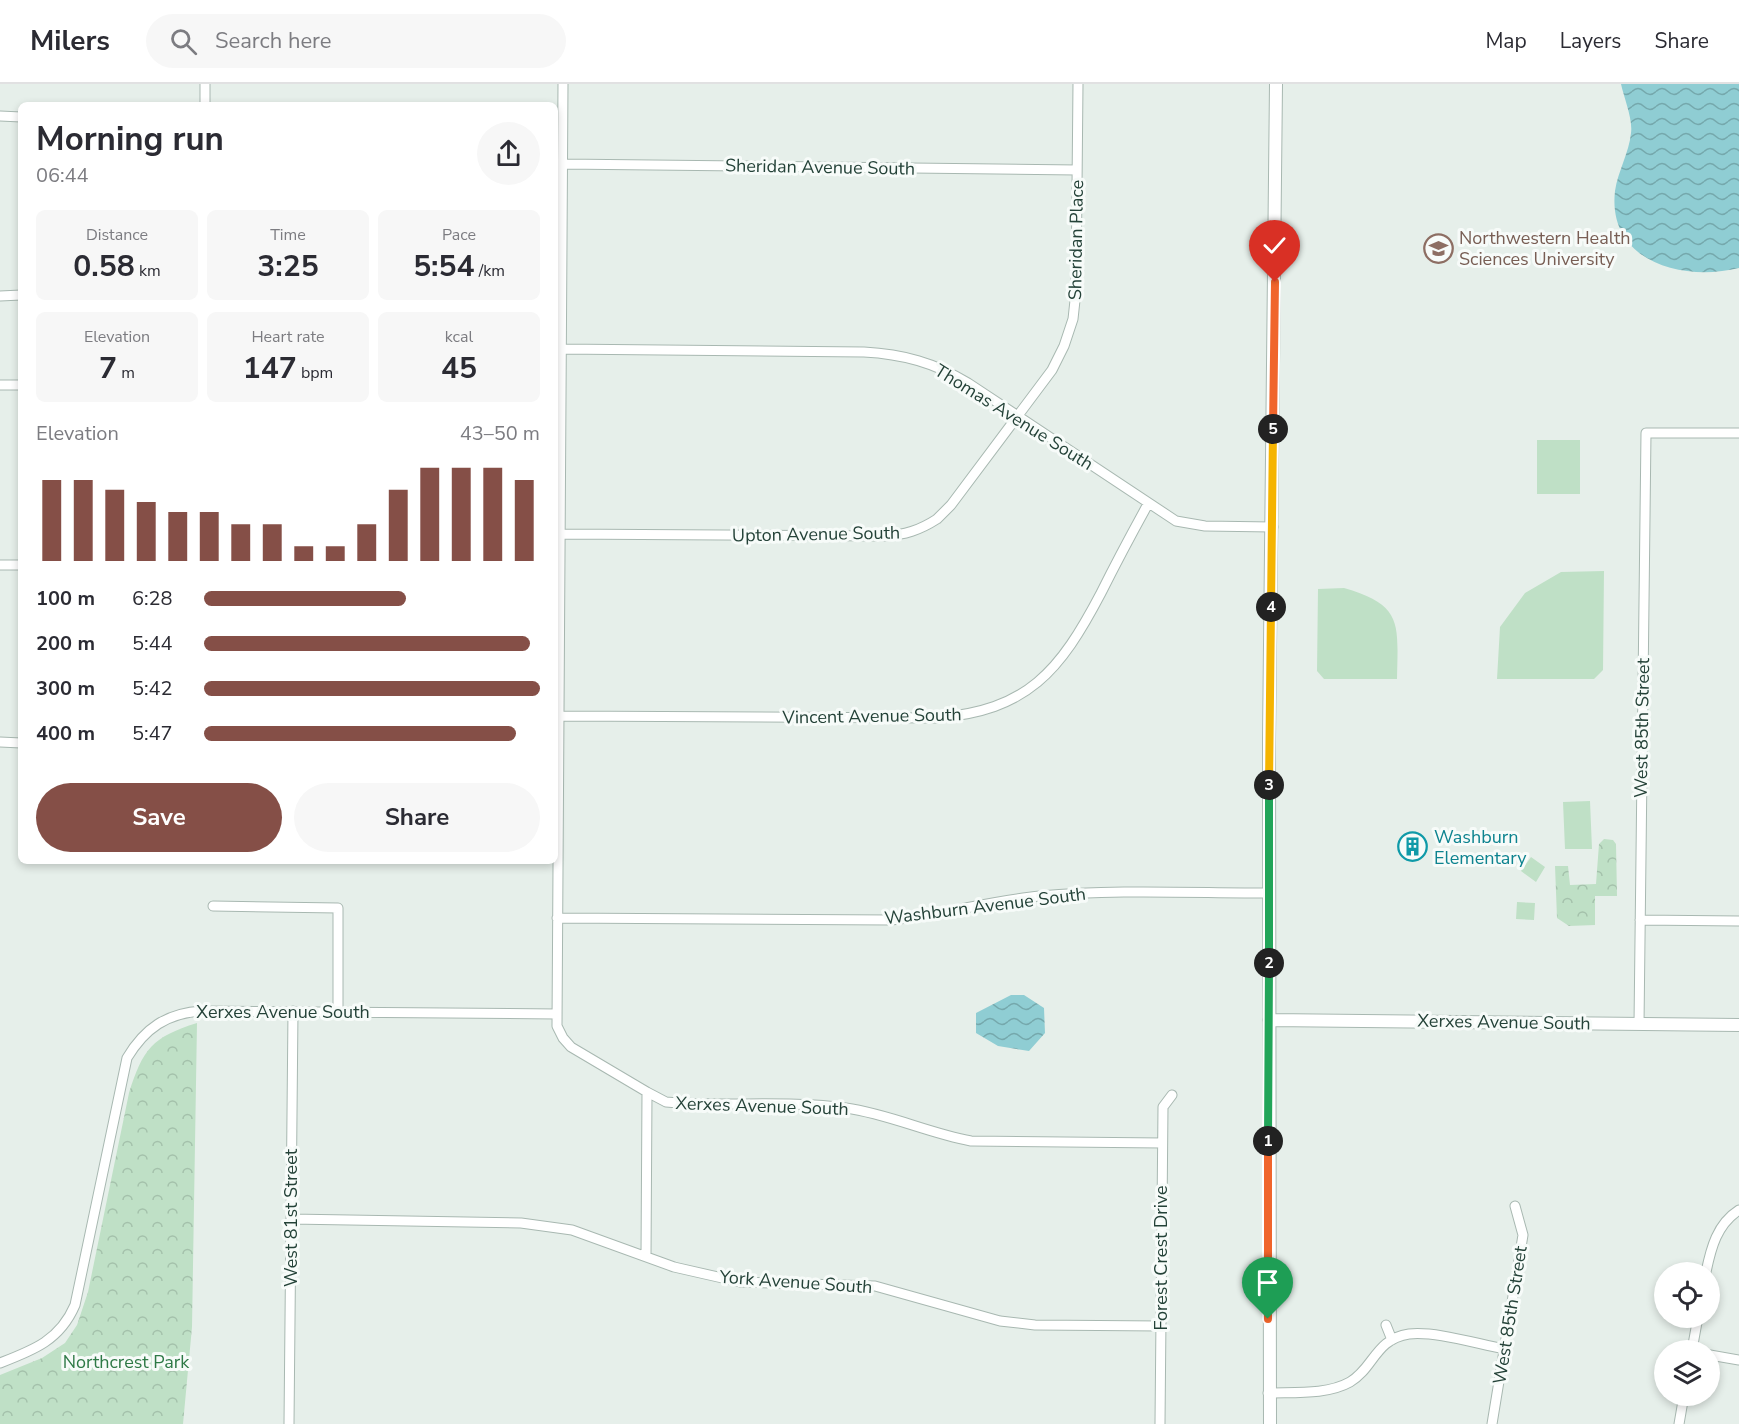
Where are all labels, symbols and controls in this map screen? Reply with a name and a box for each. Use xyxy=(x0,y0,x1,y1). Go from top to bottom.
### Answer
search box xyxy=(146,14,566,68)
text: Milers xyxy=(30,22,110,60)
icon: search xyxy=(167,25,200,58)
text: Search here xyxy=(215,26,332,56)
text: Map xyxy=(1485,27,1527,55)
text: Layers xyxy=(1560,27,1621,55)
text: Share xyxy=(1654,27,1709,55)
text: Morning run xyxy=(36,117,224,162)
button: share xyxy=(477,122,540,185)
street label: Sheridan Avenue South xyxy=(725,153,915,181)
text: 06:44 xyxy=(36,162,89,189)
street label: Sheridan Place xyxy=(1063,180,1089,300)
pin xyxy=(1249,220,1300,282)
text: Distance xyxy=(86,224,148,246)
text: Time xyxy=(270,224,306,246)
text: Pace xyxy=(442,224,476,246)
place label: Northwestern Health Sciences University xyxy=(1459,226,1630,271)
icon: check xyxy=(1258,229,1291,262)
school or university icon: Northwestern Health Sciences University xyxy=(1422,232,1454,264)
text: 0.58 xyxy=(73,246,135,287)
text: 3:25 xyxy=(257,246,319,287)
text: 5:54 xyxy=(413,246,475,287)
text: km xyxy=(135,260,161,282)
text: /km xyxy=(475,260,505,282)
text: Elevation xyxy=(84,326,150,348)
text: Heart rate xyxy=(251,326,325,348)
text: kcal xyxy=(445,326,473,348)
text: 7 xyxy=(99,348,117,389)
text: 147 xyxy=(243,348,297,389)
text: 45 xyxy=(441,348,477,389)
street label: Thomas Avenue South xyxy=(930,358,1098,476)
text: m xyxy=(117,362,135,384)
text: bpm xyxy=(297,362,333,384)
pin: 5 xyxy=(1258,414,1288,444)
text: 5 xyxy=(1268,418,1278,440)
text: Elevation xyxy=(36,420,119,447)
text: 43–50 m xyxy=(460,420,540,447)
street label: Upton Avenue South xyxy=(732,521,900,547)
text: 100 m xyxy=(36,585,95,612)
text: 6:28 xyxy=(132,585,173,612)
pin: 4 xyxy=(1256,592,1286,622)
text: 4 xyxy=(1266,596,1276,618)
text: 200 m xyxy=(36,630,95,657)
text: 5:44 xyxy=(132,630,173,657)
street label: West 85th Street xyxy=(1629,657,1655,798)
text: 300 m xyxy=(36,675,95,702)
text: 5:42 xyxy=(132,675,173,702)
street label: Vincent Avenue South xyxy=(781,702,962,730)
text: 400 m xyxy=(36,720,95,747)
text: 5:47 xyxy=(132,720,173,747)
pin: 3 xyxy=(1254,770,1284,800)
text: 3 xyxy=(1264,774,1274,796)
button: Save xyxy=(36,783,282,852)
button: Share xyxy=(294,783,540,852)
place label: Washburn Elementary xyxy=(1434,825,1527,870)
building icon: Washburn Elementary xyxy=(1397,831,1429,863)
street label: Washburn Avenue South xyxy=(883,882,1087,930)
pin: 2 xyxy=(1254,948,1284,978)
text: 2 xyxy=(1264,952,1274,974)
street label: Xerxes Avenue South xyxy=(196,1000,370,1024)
street label: Xerxes Avenue South xyxy=(1417,1008,1591,1036)
street label: Xerxes Avenue South xyxy=(675,1091,849,1121)
pin: 1 xyxy=(1253,1126,1283,1156)
text: 1 xyxy=(1263,1130,1273,1152)
street label: West 81st Street xyxy=(279,1148,303,1287)
street label: Forest Crest Drive xyxy=(1149,1185,1173,1331)
street label: West 85th Street xyxy=(1487,1243,1533,1386)
pin xyxy=(1242,1257,1293,1319)
map controls xyxy=(1654,1262,1720,1406)
button: locate xyxy=(1654,1262,1720,1328)
street label: York Avenue South xyxy=(718,1265,873,1299)
icon: arrive xyxy=(1251,1266,1284,1299)
button: layers xyxy=(1654,1340,1720,1406)
park label: Northcrest Park xyxy=(63,1350,190,1374)

